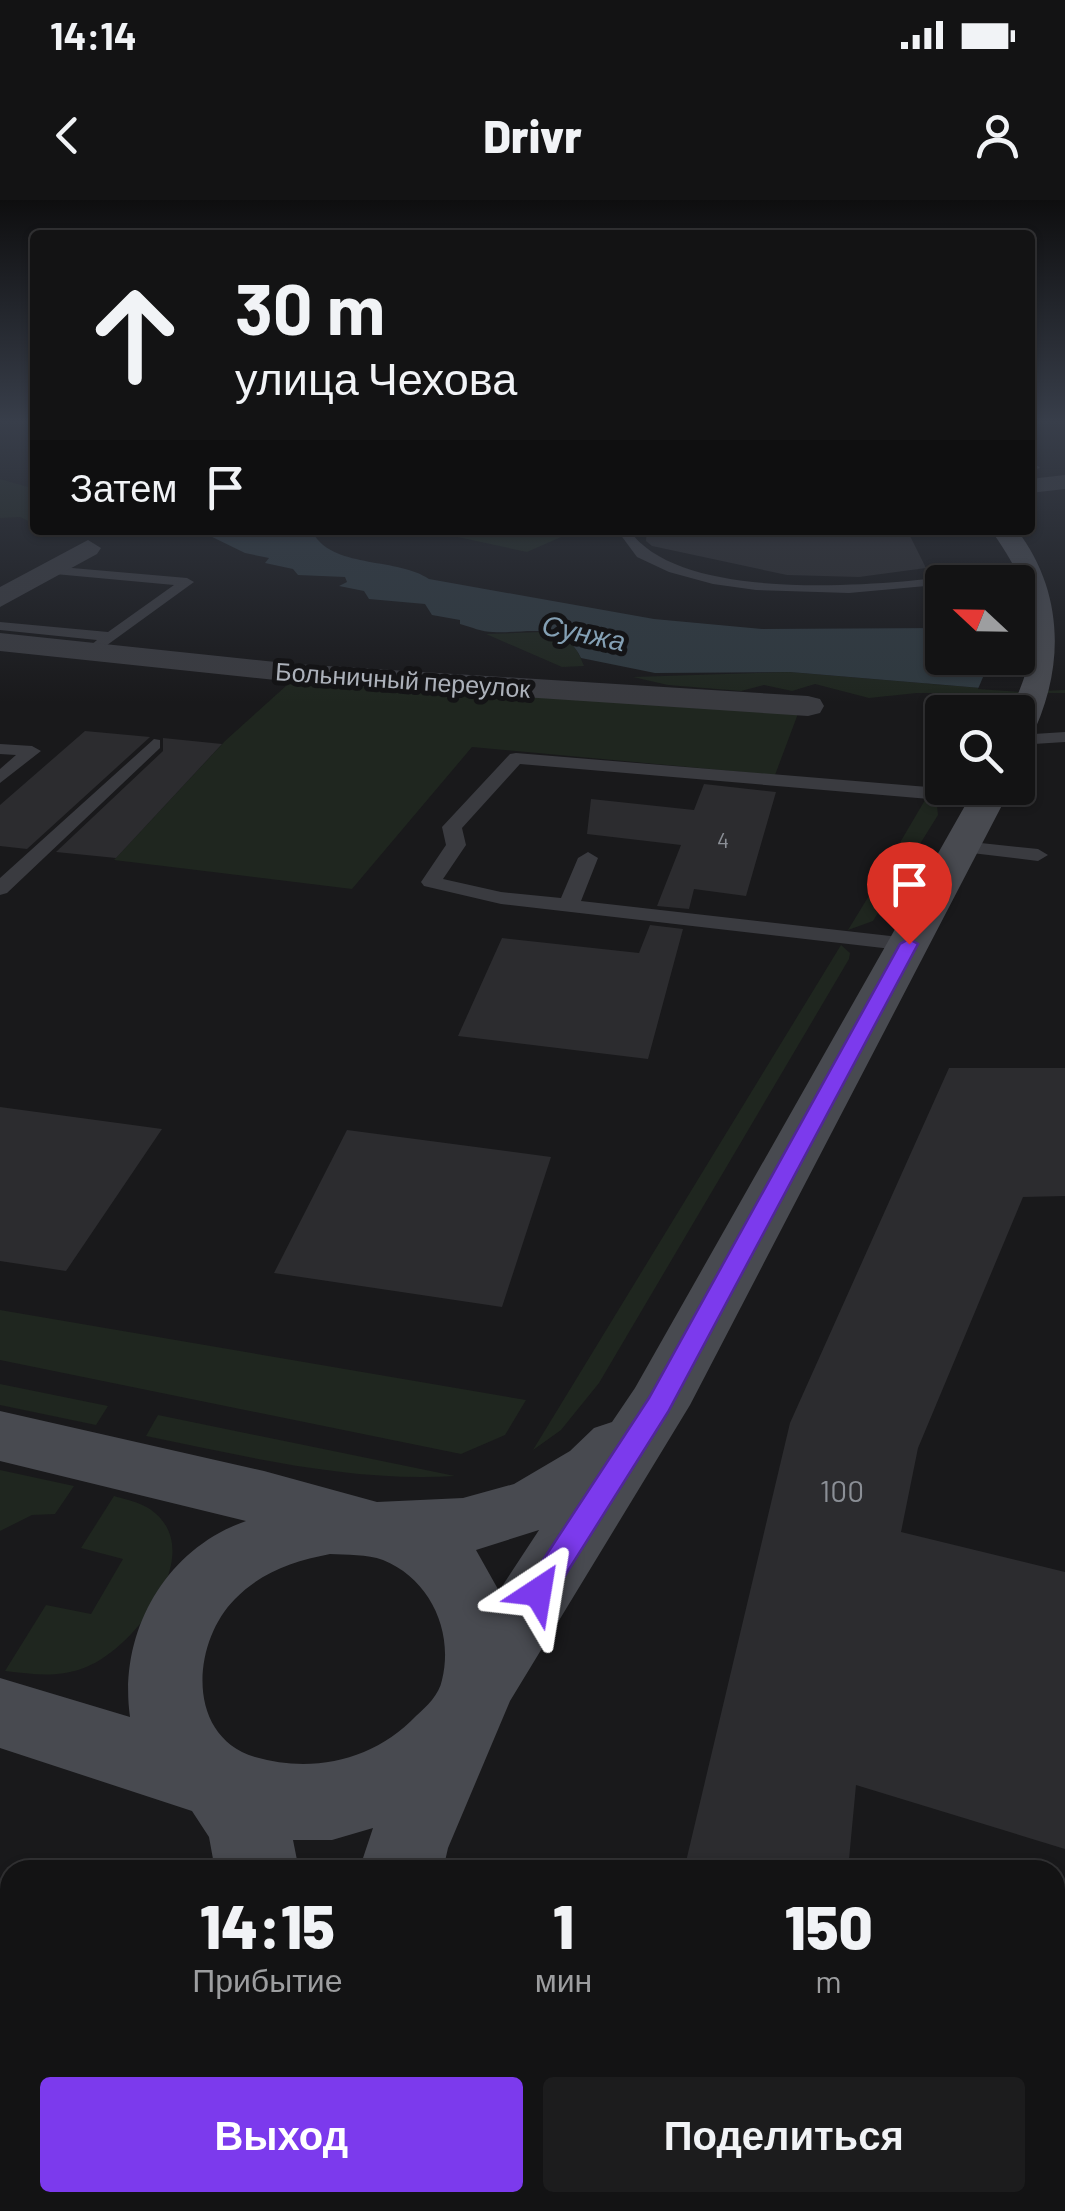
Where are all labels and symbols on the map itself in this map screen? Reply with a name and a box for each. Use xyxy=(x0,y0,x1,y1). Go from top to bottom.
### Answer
north arrow xyxy=(925,565,1035,675)
water label: Сунжа xyxy=(539,607,629,657)
street label: Больничный переулок xyxy=(274,655,533,703)
house number: 4 xyxy=(717,826,729,852)
pin xyxy=(867,842,952,945)
house number: 100 xyxy=(820,1472,864,1508)
position arrow xyxy=(486,1540,590,1644)

